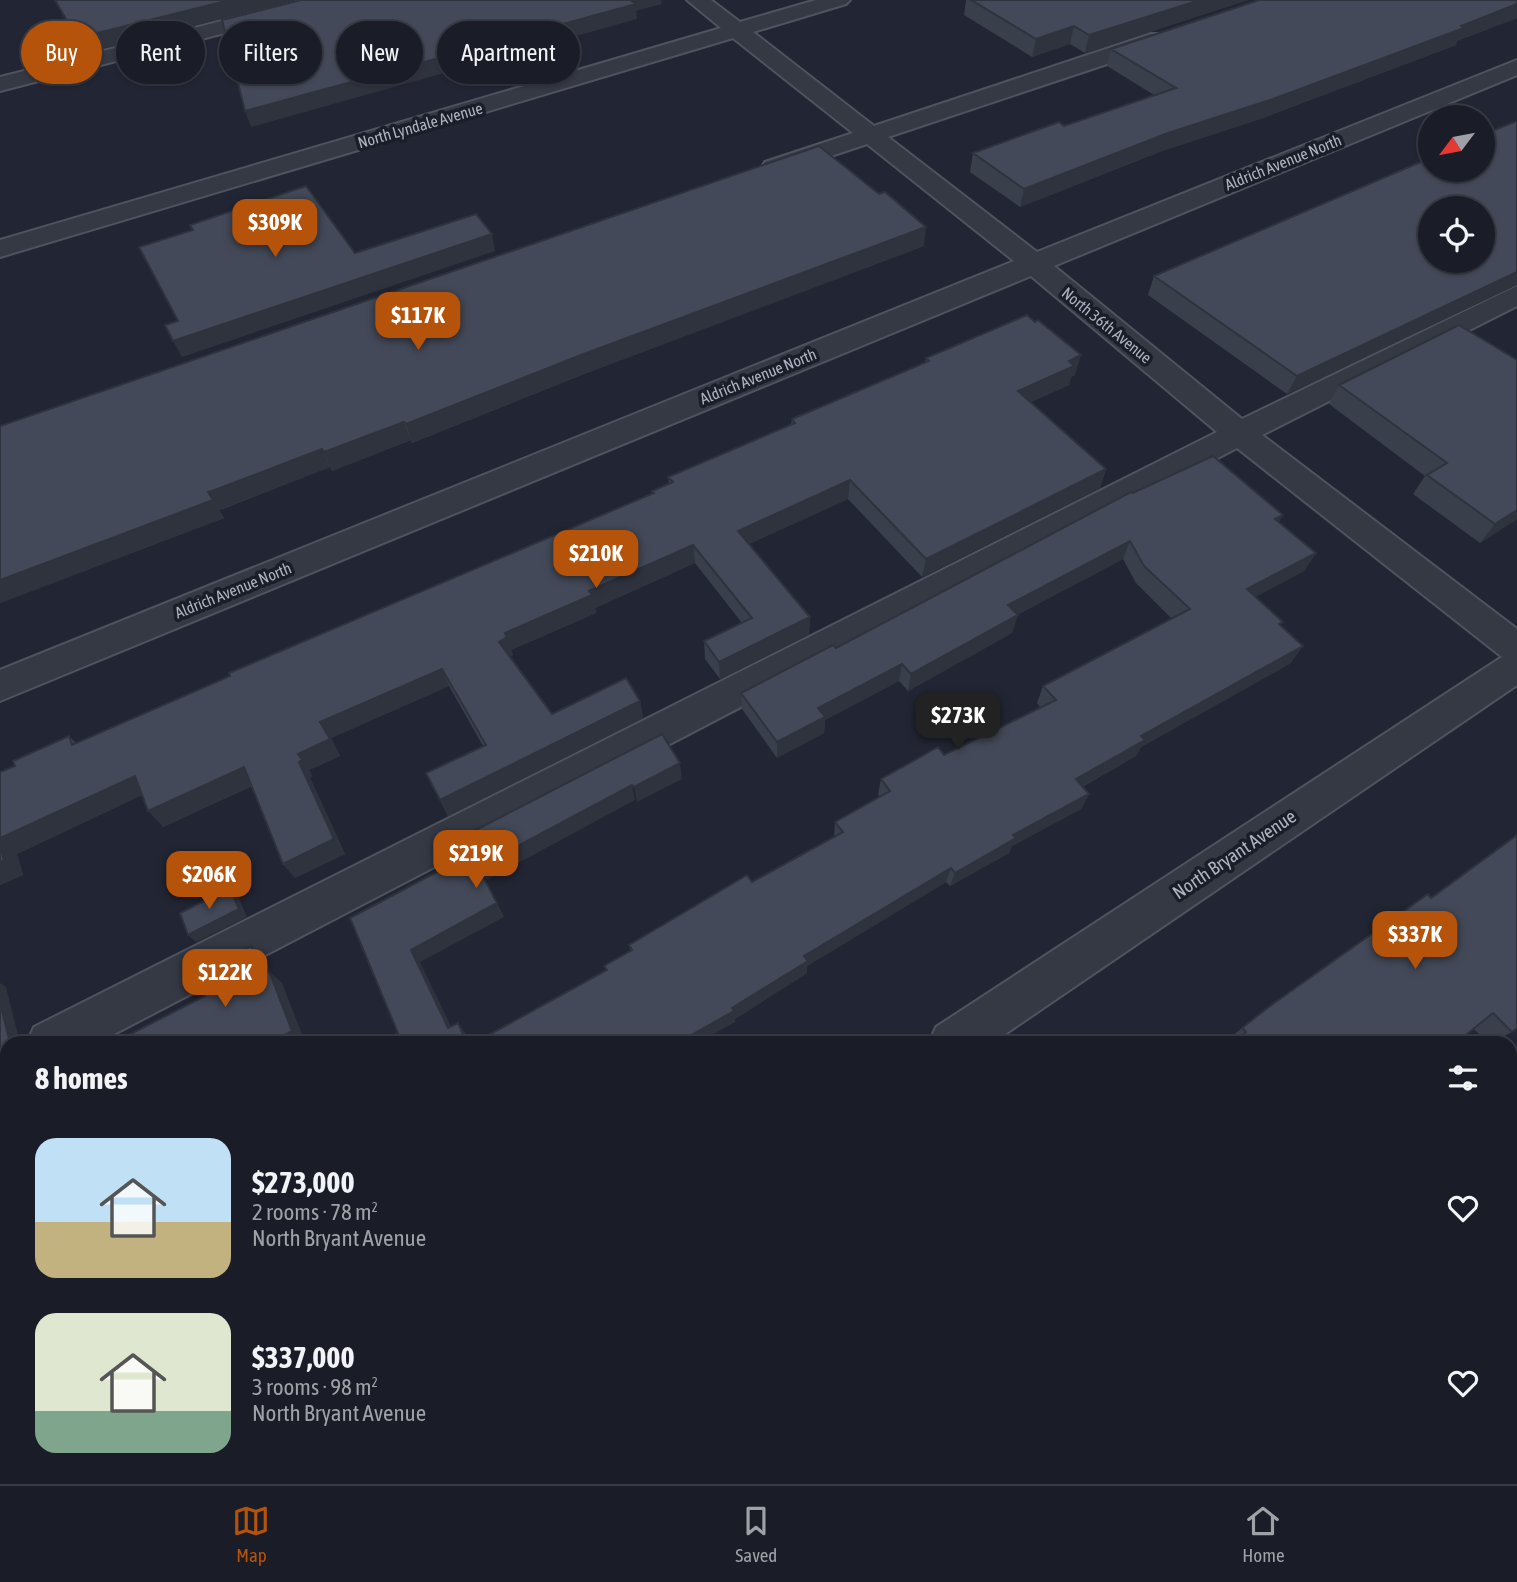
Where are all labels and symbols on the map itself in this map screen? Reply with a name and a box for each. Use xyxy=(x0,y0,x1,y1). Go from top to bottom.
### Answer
street label: North Lyndale Avenue xyxy=(356,99,485,152)
north arrow xyxy=(1418,105,1494,182)
street label: Aldrich Avenue North xyxy=(1222,130,1344,194)
pin: $309K xyxy=(226,200,324,259)
street label: North 36th Avenue xyxy=(1059,283,1155,367)
pin: $117K xyxy=(369,292,467,352)
street label: Aldrich Avenue North xyxy=(697,344,819,408)
pin: $210K xyxy=(547,530,645,590)
street label: Aldrich Avenue North xyxy=(172,558,294,622)
pin: $273K xyxy=(909,692,1007,752)
street label: North Bryant Avenue xyxy=(1168,805,1300,903)
pin: $219K xyxy=(427,830,525,890)
pin: $206K xyxy=(160,852,258,911)
pin: $337K xyxy=(1366,912,1464,971)
pin: $122K xyxy=(176,950,274,1009)

